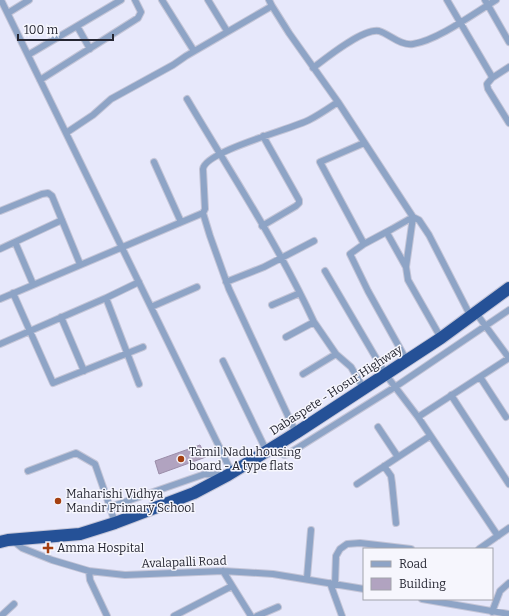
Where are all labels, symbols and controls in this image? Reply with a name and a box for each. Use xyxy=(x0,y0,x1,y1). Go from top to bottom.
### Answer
scale bar xyxy=(18,16,113,42)
text: 100 m xyxy=(24,23,59,37)
street label: Dabaspete - Hosur Highway xyxy=(267,342,405,438)
place label: Tamil Nadu housing board - A type flats xyxy=(189,445,301,473)
marker: Tamil Nadu housing board - A type flats xyxy=(176,454,186,464)
place label: Maharishi Vidhya Mandir Primary School xyxy=(66,487,195,515)
marker: Maharishi Vidhya Mandir Primary School xyxy=(53,496,63,506)
place label: Amma Hospital xyxy=(57,541,145,555)
marker: Amma Hospital xyxy=(42,542,54,554)
legend xyxy=(363,548,493,600)
street label: Avalapalli Road xyxy=(141,554,227,570)
text: Road xyxy=(399,557,427,571)
text: Building xyxy=(399,577,446,591)

